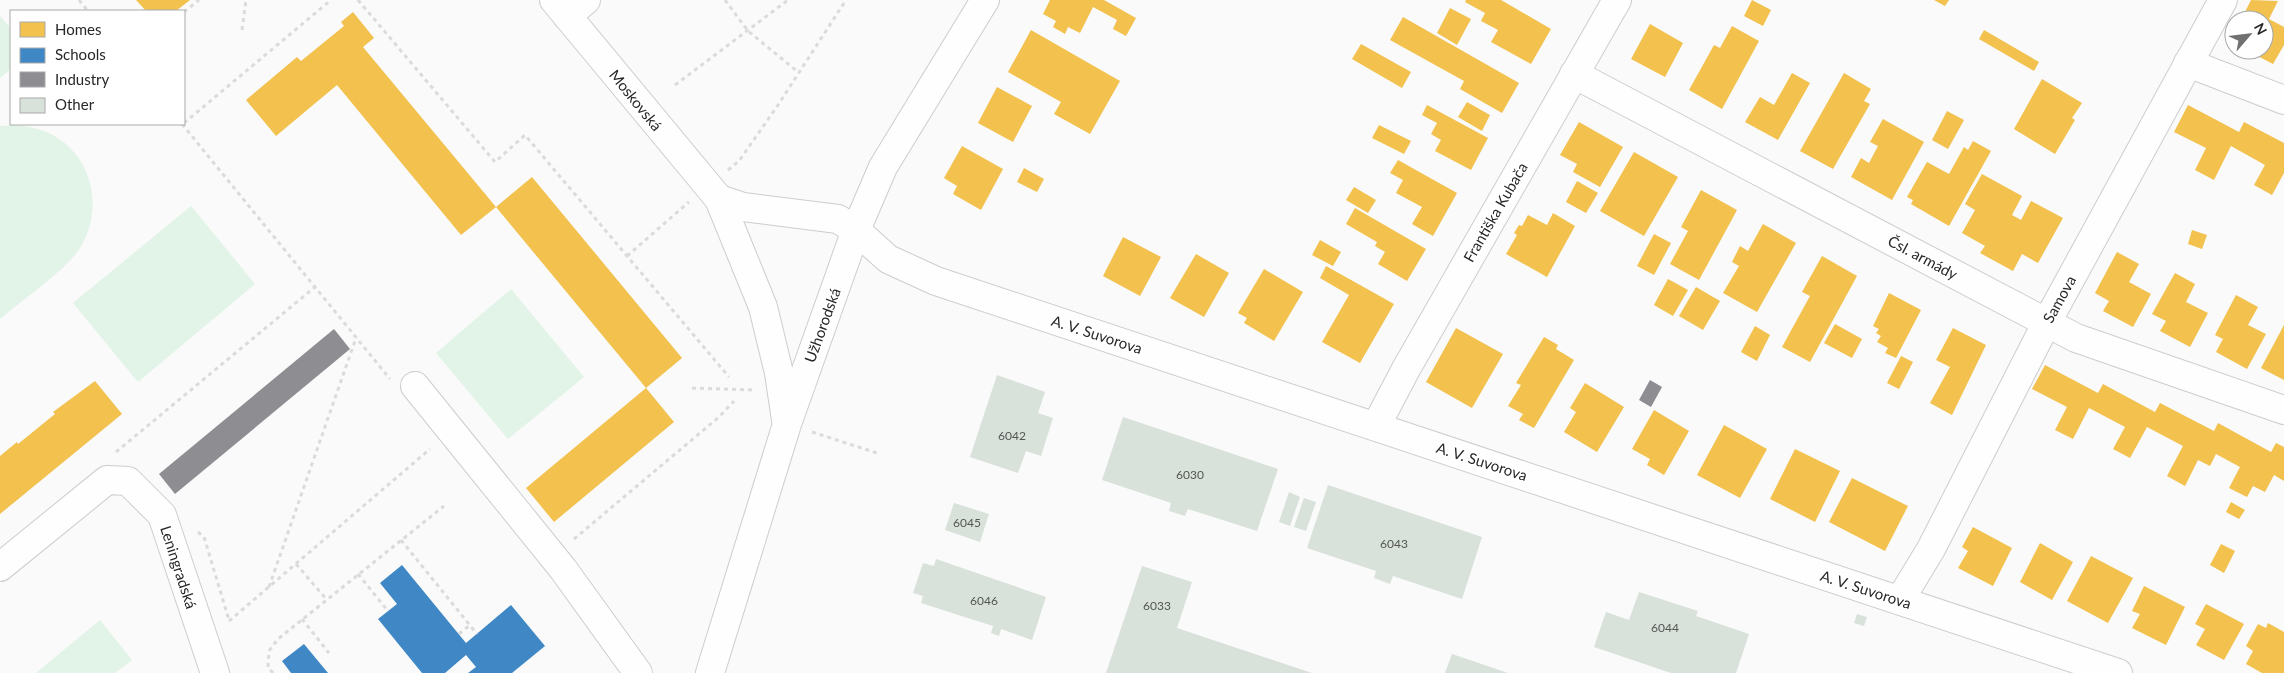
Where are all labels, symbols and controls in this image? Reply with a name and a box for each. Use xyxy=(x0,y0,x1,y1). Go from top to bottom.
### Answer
legend xyxy=(10,10,185,125)
north arrow xyxy=(2224,10,2274,60)
text: Homes xyxy=(55,20,101,38)
text: N xyxy=(2251,20,2271,37)
text: Schools xyxy=(55,45,106,63)
street label: Moskovská xyxy=(606,66,666,134)
text: Industry xyxy=(55,70,110,88)
text: Other xyxy=(55,95,95,113)
street label: Františka Kubača xyxy=(1459,159,1531,265)
street label: Čsl. armády xyxy=(1885,231,1961,283)
street label: Samova xyxy=(2039,272,2079,326)
street label: Užhorodská xyxy=(800,285,844,365)
street label: A. V. Suvorova xyxy=(1049,311,1145,357)
house number: 6042 xyxy=(998,428,1026,443)
street label: A. V. Suvorova xyxy=(1434,438,1530,484)
house number: 6030 xyxy=(1176,467,1204,482)
house number: 6045 xyxy=(953,515,981,530)
street label: Leningradská xyxy=(157,523,201,611)
house number: 6043 xyxy=(1380,536,1408,551)
street label: A. V. Suvorova xyxy=(1818,566,1914,612)
house number: 6046 xyxy=(970,593,998,608)
house number: 6033 xyxy=(1143,598,1171,613)
house number: 6044 xyxy=(1651,620,1679,635)

